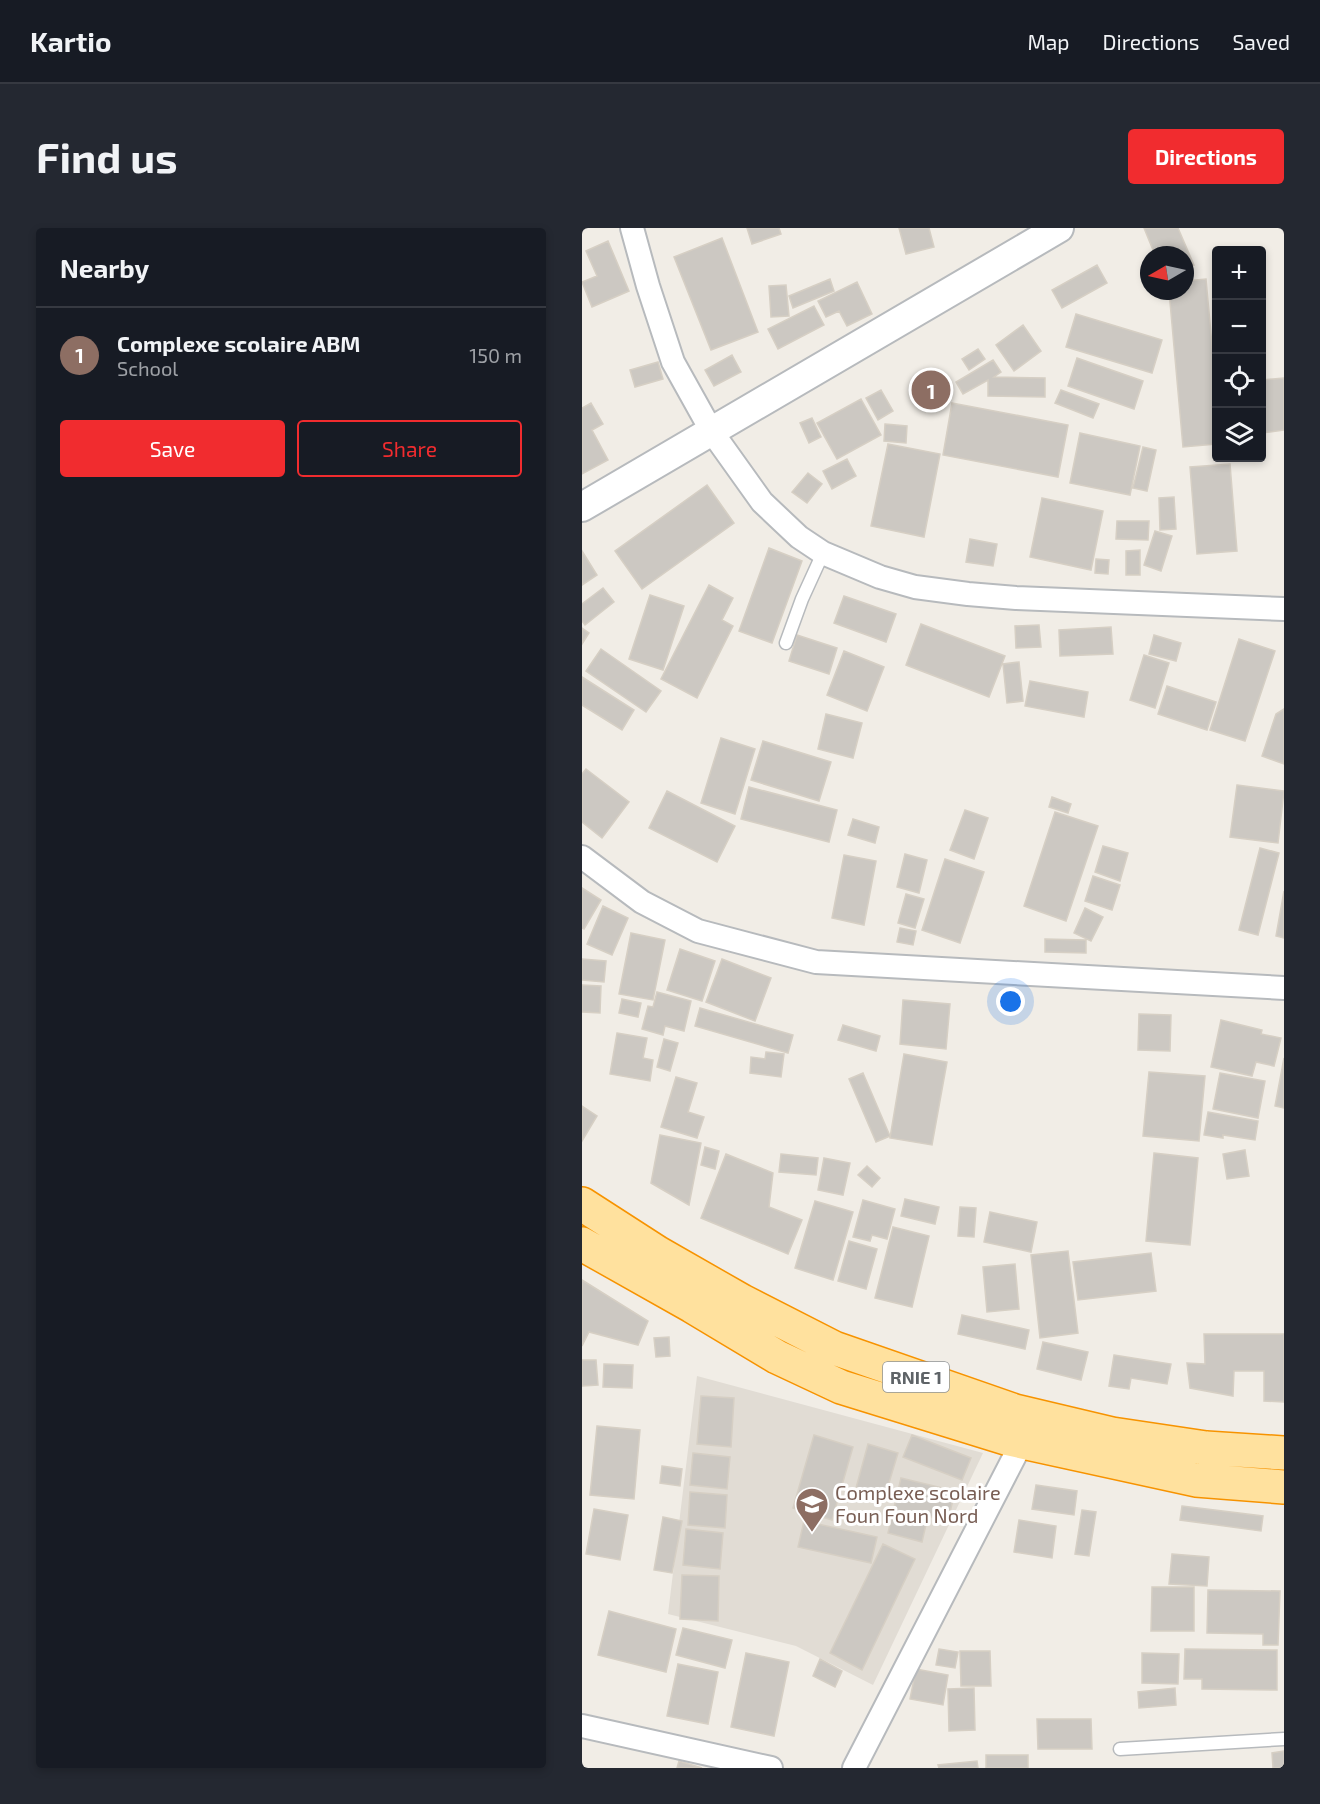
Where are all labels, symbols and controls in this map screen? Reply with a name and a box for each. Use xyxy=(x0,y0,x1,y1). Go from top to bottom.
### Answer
text: Kartio xyxy=(30,24,111,58)
text: Map xyxy=(1027,29,1070,54)
text: Directions xyxy=(1103,29,1199,54)
text: Saved xyxy=(1232,29,1290,54)
button: Directions xyxy=(1128,129,1284,184)
text: Find us xyxy=(36,131,178,181)
north arrow xyxy=(1140,246,1194,300)
map controls xyxy=(1212,246,1266,462)
button: + xyxy=(1212,246,1266,300)
text: Nearby xyxy=(60,252,149,283)
button: − xyxy=(1212,300,1266,354)
text: Complexe scolaire ABM xyxy=(117,330,360,356)
text: 1 xyxy=(75,343,84,367)
text: 150 m xyxy=(469,343,522,367)
button: locate xyxy=(1212,354,1266,408)
text: School xyxy=(117,356,178,380)
pin: 1 xyxy=(912,368,950,412)
button: layers xyxy=(1212,408,1266,462)
button: Save xyxy=(60,420,285,477)
button: Share xyxy=(297,420,522,477)
your location xyxy=(996,987,1025,1016)
road number: RNIE 1 xyxy=(883,1362,949,1392)
place label: Complexe scolaire Foun Foun Nord xyxy=(835,1480,1001,1527)
school or university icon: Complexe scolaire Foun Foun Nord xyxy=(794,1486,830,1533)

